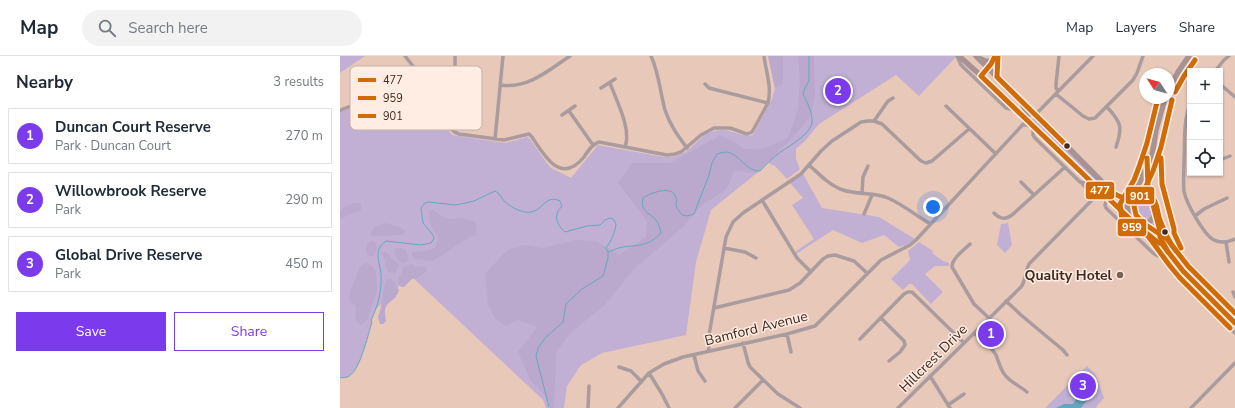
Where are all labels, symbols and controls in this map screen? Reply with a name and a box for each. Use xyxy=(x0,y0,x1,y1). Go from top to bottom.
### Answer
search box xyxy=(82,10,362,46)
text: Map xyxy=(20,15,58,41)
icon: search xyxy=(96,17,118,39)
text: Search here xyxy=(128,18,208,38)
text: Map xyxy=(1066,18,1093,37)
text: Layers xyxy=(1115,18,1157,37)
text: Share xyxy=(1179,18,1215,37)
legend xyxy=(350,66,482,130)
north arrow xyxy=(1139,68,1175,104)
map controls xyxy=(1187,68,1223,176)
button: + xyxy=(1187,68,1223,104)
text: Nearby xyxy=(16,71,73,94)
text: 3 results xyxy=(273,73,324,91)
text: 477 xyxy=(383,73,403,88)
pin: 2 xyxy=(825,76,851,106)
text: 959 xyxy=(383,91,403,106)
button: − xyxy=(1187,104,1223,140)
text: 901 xyxy=(383,109,403,124)
text: Duncan Court Reserve xyxy=(55,117,211,137)
text: 1 xyxy=(26,127,34,145)
text: 270 m xyxy=(285,127,323,145)
text: Park · Duncan Court xyxy=(55,137,171,155)
button: locate xyxy=(1187,140,1223,176)
unlabelled marker xyxy=(1062,141,1072,151)
text: Willowbrook Reserve xyxy=(55,181,206,201)
line badge: 477 xyxy=(1085,181,1115,200)
text: 477 xyxy=(1090,183,1110,198)
line badge: 901 xyxy=(1125,186,1155,205)
text: 901 xyxy=(1130,189,1150,204)
text: 2 xyxy=(26,191,34,209)
text: 290 m xyxy=(285,191,323,209)
your location xyxy=(923,197,943,217)
text: Park xyxy=(55,201,81,219)
line badge: 959 xyxy=(1117,218,1147,237)
text: 959 xyxy=(1122,220,1142,235)
unlabelled marker xyxy=(1160,227,1170,237)
text: Global Drive Reserve xyxy=(55,245,202,265)
text: 3 xyxy=(26,255,34,273)
text: 450 m xyxy=(285,255,323,273)
text: Park xyxy=(55,265,81,283)
place label: Quality Hotel xyxy=(1024,266,1113,285)
marker: Quality Hotel xyxy=(1115,270,1125,280)
street label: Bamford Avenue xyxy=(703,307,810,350)
button: Save xyxy=(16,312,166,351)
button: Share xyxy=(174,312,324,351)
pin: 1 xyxy=(978,319,1004,349)
street label: Hillcrest Drive xyxy=(895,320,972,397)
pin: 3 xyxy=(1070,371,1096,401)

